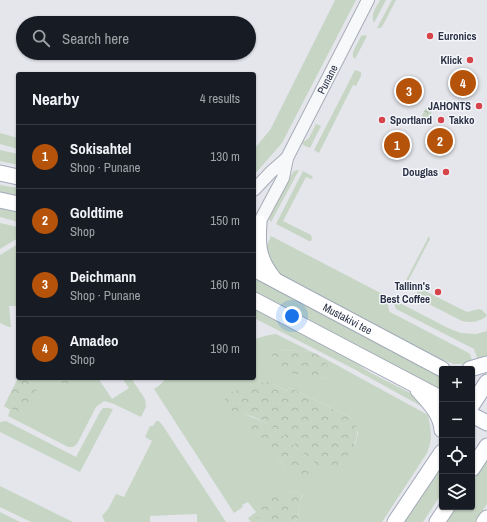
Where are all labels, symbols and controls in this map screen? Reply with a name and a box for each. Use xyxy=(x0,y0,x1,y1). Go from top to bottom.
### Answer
search box xyxy=(16,16,256,60)
icon: search xyxy=(30,27,52,49)
text: Search here xyxy=(62,28,129,49)
place label: Euronics xyxy=(438,29,477,43)
marker: Euronics xyxy=(425,31,435,41)
place label: Klick xyxy=(440,53,463,67)
marker: Klick xyxy=(465,55,475,65)
street label: Punane xyxy=(314,62,341,96)
pin: 4 xyxy=(450,68,476,98)
pin: 3 xyxy=(396,76,422,106)
text: Nearby xyxy=(32,87,79,110)
text: 4 results xyxy=(200,90,240,107)
place label: JAHONTS xyxy=(428,99,471,113)
marker: JAHONTS xyxy=(474,101,484,111)
place label: Sportland xyxy=(390,113,432,127)
place label: Takko xyxy=(449,113,475,127)
marker: Sportland xyxy=(377,115,387,125)
marker: Takko xyxy=(436,115,446,125)
pin: 2 xyxy=(427,126,453,156)
pin: 1 xyxy=(384,130,410,160)
text: Sokisahtel xyxy=(70,138,132,159)
text: 1 xyxy=(42,148,48,165)
text: 130 m xyxy=(210,148,240,165)
text: Shop · Punane xyxy=(70,159,141,176)
place label: Douglas xyxy=(402,165,438,179)
marker: Douglas xyxy=(441,167,451,177)
text: Goldtime xyxy=(70,202,123,223)
text: 2 xyxy=(42,212,48,229)
text: 150 m xyxy=(210,212,240,229)
text: Shop xyxy=(70,223,95,240)
text: Deichmann xyxy=(70,266,136,287)
text: 3 xyxy=(42,276,48,293)
text: 160 m xyxy=(210,276,240,293)
place label: Tallinn's Best Coffee xyxy=(380,279,430,306)
text: Shop · Punane xyxy=(70,287,141,304)
marker: Tallinn's Best Coffee xyxy=(433,287,443,297)
street label: Mustakivi tee xyxy=(321,300,375,338)
your location xyxy=(282,306,302,326)
text: Amadeo xyxy=(70,330,119,351)
text: 4 xyxy=(42,340,48,357)
text: 190 m xyxy=(210,340,240,357)
text: Shop xyxy=(70,351,95,368)
map controls xyxy=(439,366,475,510)
button: + xyxy=(439,366,475,402)
button: − xyxy=(439,402,475,438)
button: locate xyxy=(439,438,475,474)
button: layers xyxy=(439,474,475,510)

